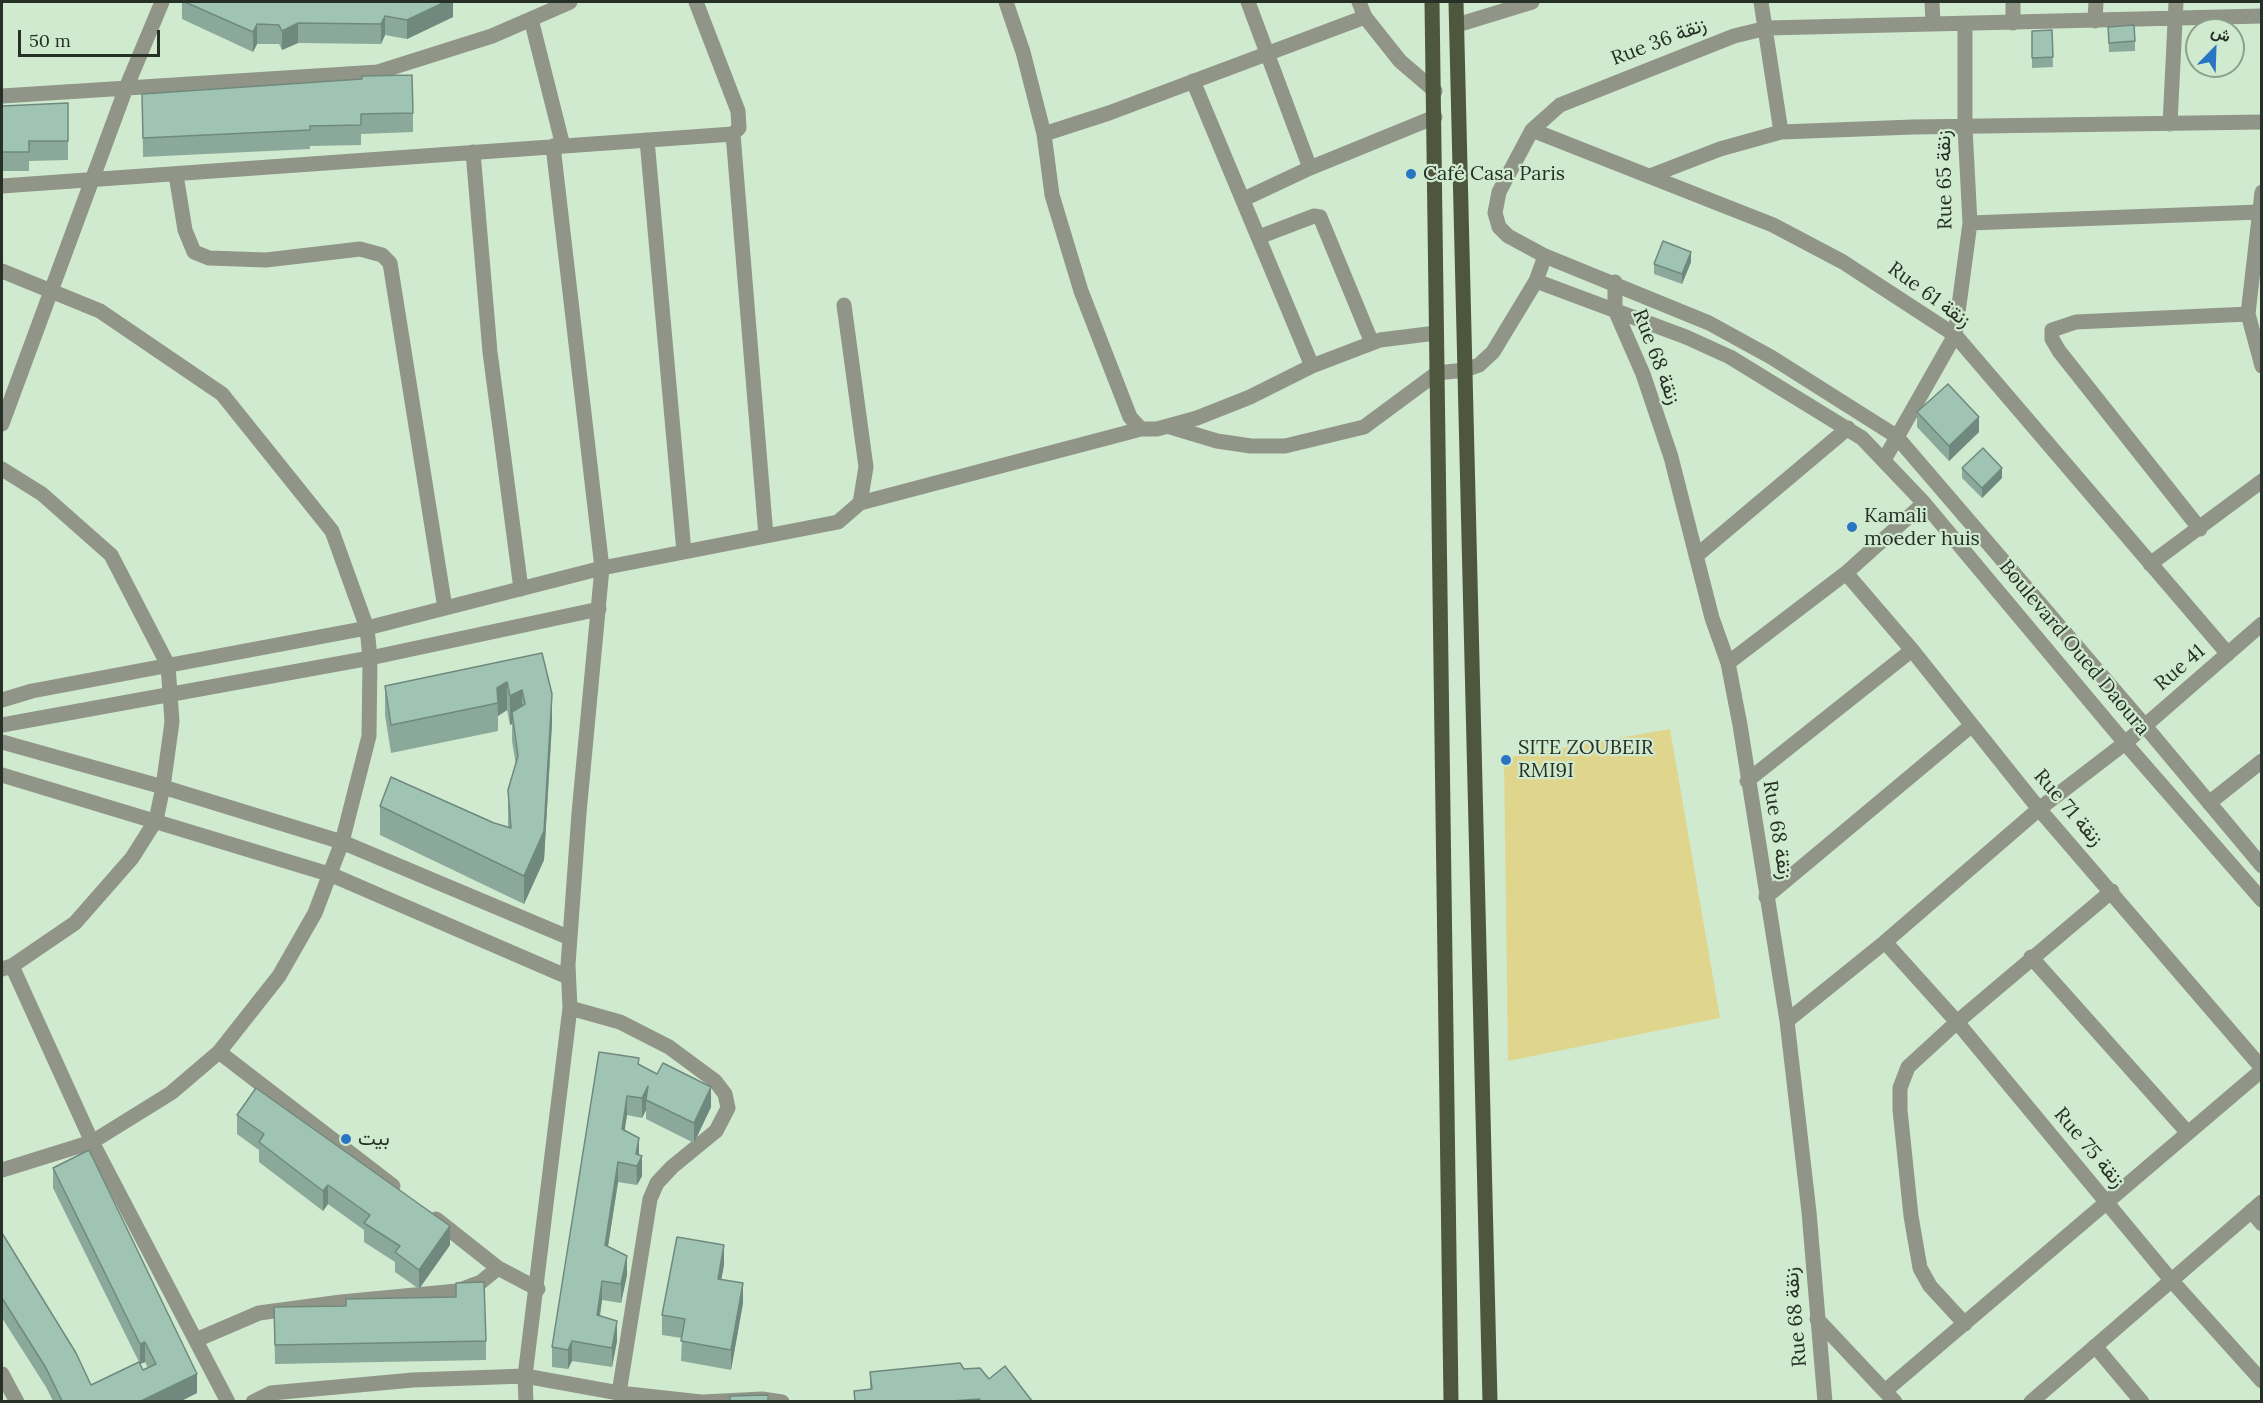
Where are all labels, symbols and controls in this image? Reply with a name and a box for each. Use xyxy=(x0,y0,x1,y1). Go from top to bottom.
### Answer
street label: Rue 36 زنقة xyxy=(1608,13,1710,71)
scale bar xyxy=(21,18,164,56)
north arrow xyxy=(2185,18,2245,78)
text: ش xyxy=(2208,20,2234,46)
text: 50 m xyxy=(29,29,71,52)
street label: Rue 65 زنقة xyxy=(1932,130,1958,230)
place label: Café Casa Paris xyxy=(1423,162,1565,186)
marker: Café Casa Paris xyxy=(1404,167,1418,181)
street label: Rue 61 زنقة xyxy=(1883,257,1975,333)
street label: Rue 68 زنقة xyxy=(1627,306,1685,408)
place label: Kamali moeder huis xyxy=(1864,504,1980,551)
marker: Kamali moeder huis xyxy=(1845,520,1859,534)
street label: Boulevard Oued Daoura xyxy=(1994,555,2154,741)
street label: Rue 41 xyxy=(2150,640,2210,696)
place label: SITE ZOUBEIR RMI9I xyxy=(1518,736,1653,783)
marker: SITE ZOUBEIR RMI9I xyxy=(1499,753,1513,767)
street label: Rue 71 زنقة xyxy=(2028,765,2108,851)
street label: Rue 68 زنقة xyxy=(1757,779,1797,881)
street label: Rue 75 زنقة xyxy=(2048,1103,2130,1193)
place label: بيت xyxy=(358,1127,390,1151)
marker: بيت xyxy=(339,1132,353,1146)
street label: Rue 68 زنقة xyxy=(1780,1266,1812,1368)

